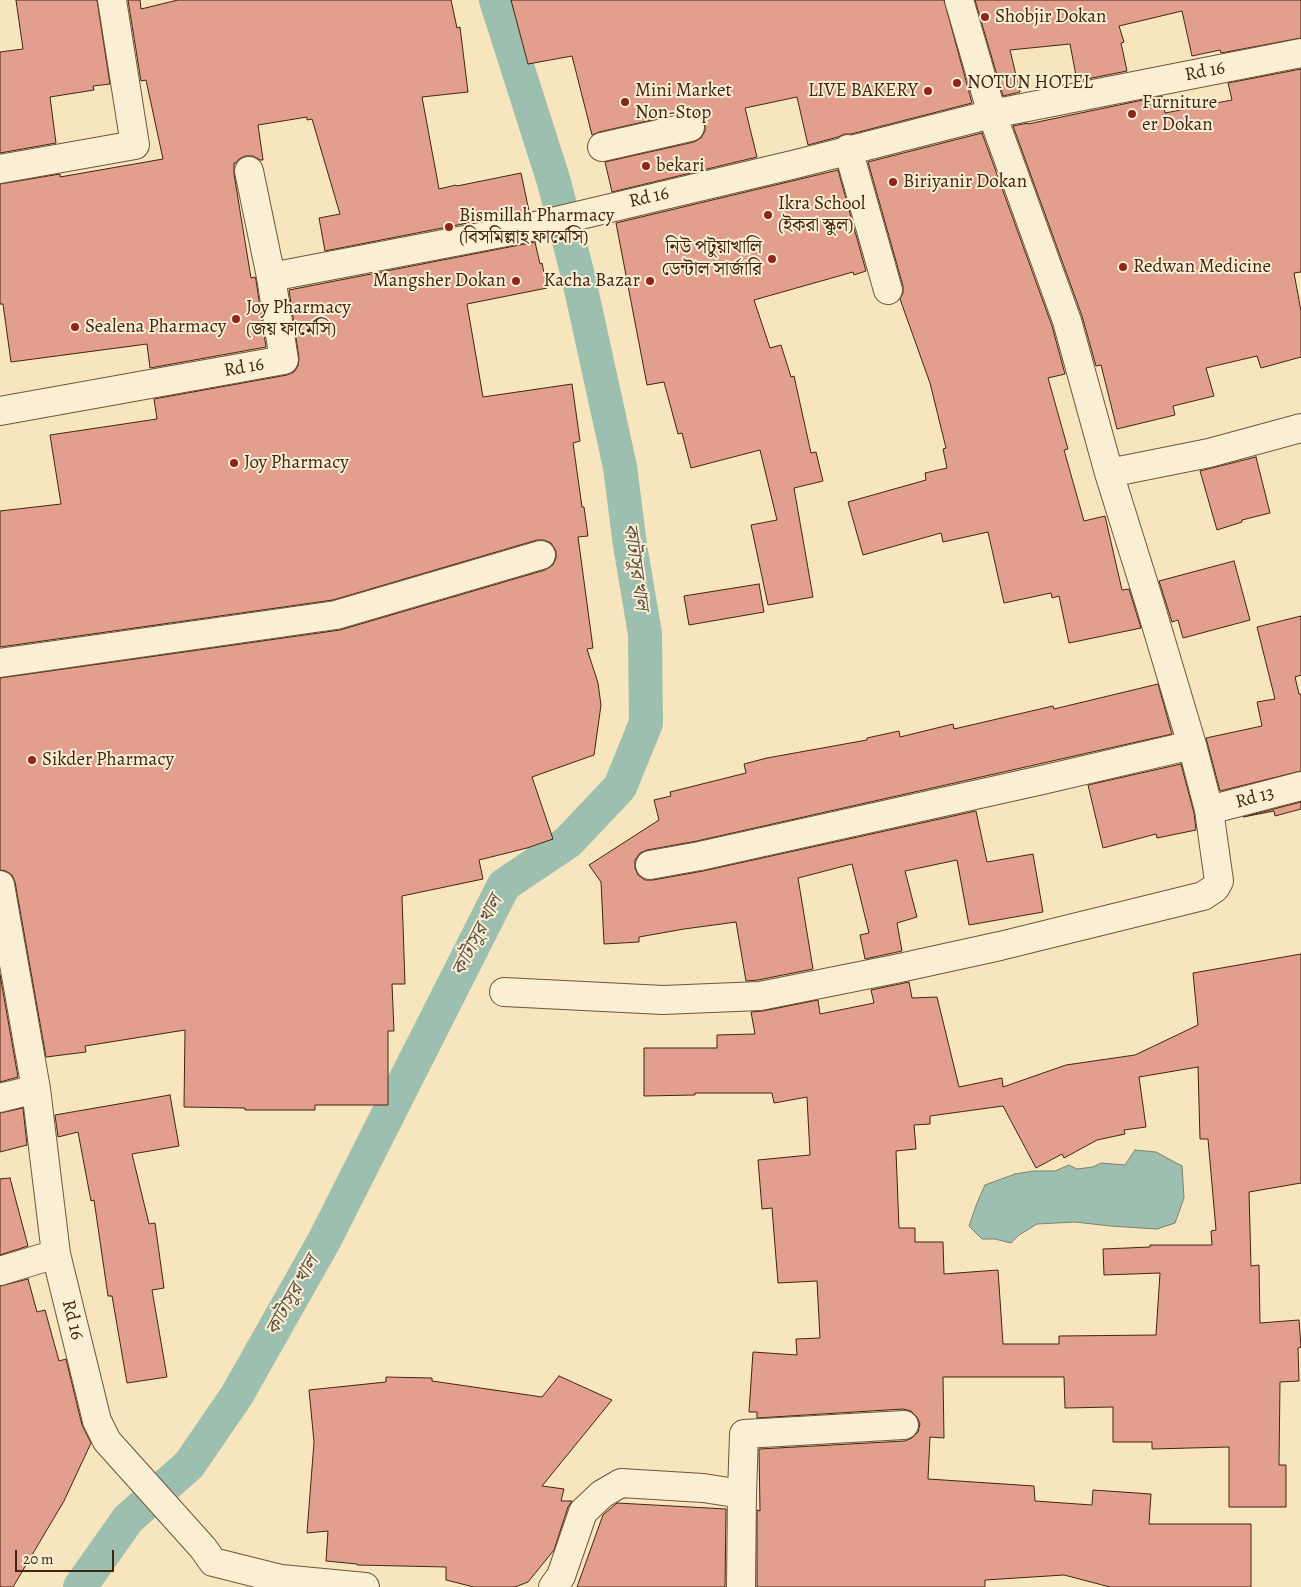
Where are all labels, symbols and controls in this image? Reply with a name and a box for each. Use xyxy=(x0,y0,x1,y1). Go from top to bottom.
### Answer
place label: Shobjir Dokan xyxy=(995,6,1106,28)
marker: Shobjir Dokan xyxy=(979,11,991,23)
street label: Rd 16 xyxy=(1183,57,1227,87)
place label: NOTUN HOTEL xyxy=(967,72,1093,94)
marker: NOTUN HOTEL xyxy=(951,77,963,89)
place label: Mini Market Non-Stop xyxy=(635,80,732,124)
place label: LIVE BAKERY xyxy=(808,80,918,102)
marker: LIVE BAKERY xyxy=(922,85,934,97)
place label: Furniture er Dokan xyxy=(1142,92,1217,136)
marker: Mini Market Non-Stop xyxy=(619,96,631,108)
marker: Furniture er Dokan xyxy=(1126,108,1138,120)
place label: bekari xyxy=(656,155,705,177)
marker: bekari xyxy=(640,160,652,172)
place label: Biriyanir Dokan xyxy=(903,171,1027,193)
marker: Biriyanir Dokan xyxy=(887,176,899,188)
street label: Rd 16 xyxy=(627,182,671,214)
place label: Ikra School (ইকরা স্কুল) xyxy=(778,193,865,237)
place label: Bismillah Pharmacy (বিসমিল্লাহ ফার্মেসি) xyxy=(459,205,614,249)
marker: Ikra School (ইকরা স্কুল) xyxy=(762,209,774,221)
marker: Bismillah Pharmacy (বিসমিল্লাহ ফার্মেসি) xyxy=(443,221,455,233)
place label: নিউ পটুয়াখালি ডেন্টাল সার্জারি xyxy=(661,237,762,281)
marker: নিউ পটুয়াখালি ডেন্টাল সার্জারি xyxy=(766,253,778,265)
place label: Redwan Medicine xyxy=(1133,256,1271,278)
marker: Redwan Medicine xyxy=(1117,261,1129,273)
place label: Mangsher Dokan xyxy=(373,270,506,292)
place label: Kacha Bazar xyxy=(544,270,640,292)
marker: Mangsher Dokan xyxy=(510,275,522,287)
marker: Kacha Bazar xyxy=(644,275,656,287)
place label: Joy Pharmacy (জয় ফার্মেসি) xyxy=(246,297,351,341)
marker: Joy Pharmacy (জয় ফার্মেসি) xyxy=(230,313,242,325)
place label: Sealena Pharmacy xyxy=(85,316,226,338)
marker: Sealena Pharmacy xyxy=(69,321,81,333)
street label: Rd 16 xyxy=(222,353,266,383)
place label: Joy Pharmacy xyxy=(244,452,349,474)
marker: Joy Pharmacy xyxy=(228,457,240,469)
water label: কাটাসুর খাল xyxy=(617,522,653,612)
place label: Sikder Pharmacy xyxy=(42,749,174,771)
marker: Sikder Pharmacy xyxy=(26,754,38,766)
street label: Rd 13 xyxy=(1233,782,1277,814)
water label: কাটাসুর খাল xyxy=(448,892,508,980)
water label: কাটাসুর খাল xyxy=(261,1252,325,1340)
street label: Rd 16 xyxy=(56,1298,88,1342)
scale bar xyxy=(18,1540,116,1572)
text: 20 m xyxy=(23,1549,54,1569)

